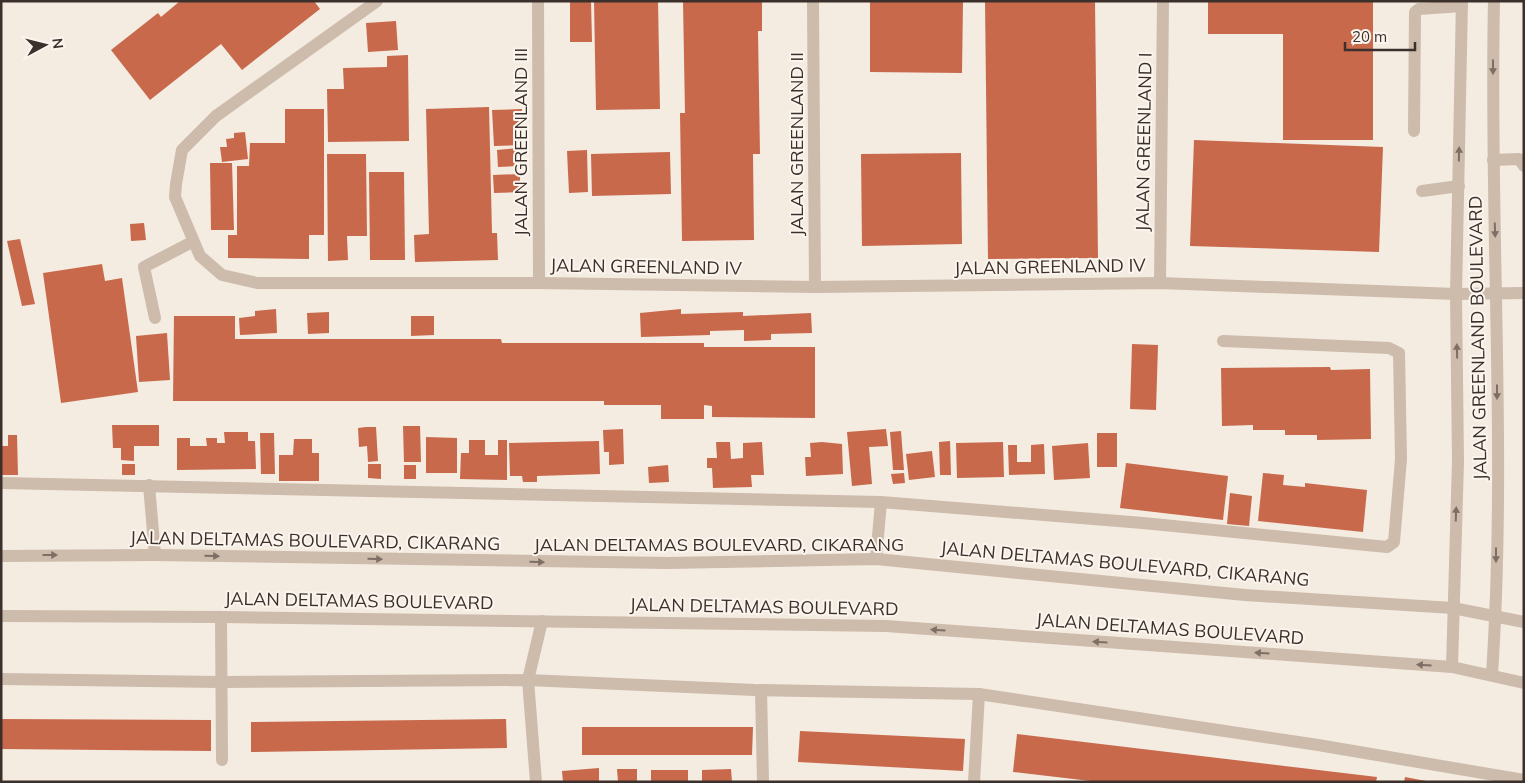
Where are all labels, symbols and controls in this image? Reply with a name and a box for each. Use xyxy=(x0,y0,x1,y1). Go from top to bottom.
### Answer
north arrow xyxy=(20,20,70,70)
scale bar xyxy=(1345,20,1415,52)
text: 20 m xyxy=(1352,27,1387,46)
text: N xyxy=(48,37,67,50)
street label: JALAN GREENLAND III xyxy=(509,48,532,236)
street label: JALAN GREENLAND II xyxy=(785,52,808,236)
street label: JALAN GREENLAND I xyxy=(1130,52,1157,232)
one-way arrow xyxy=(1489,60,1497,76)
one-way arrow xyxy=(1455,145,1463,161)
street label: JALAN GREENLAND BOULEVARD xyxy=(1464,195,1491,481)
one-way arrow xyxy=(1492,222,1500,238)
street label: JALAN GREENLAND IV xyxy=(550,253,742,280)
street label: JALAN GREENLAND IV xyxy=(954,253,1146,280)
one-way arrow xyxy=(1453,343,1461,359)
one-way arrow xyxy=(1493,385,1501,401)
one-way arrow xyxy=(1453,505,1461,521)
street label: JALAN DELTAMAS BOULEVARD, CIKARANG xyxy=(130,526,500,555)
street label: JALAN DELTAMAS BOULEVARD, CIKARANG xyxy=(534,533,904,556)
street label: JALAN DELTAMAS BOULEVARD, CIKARANG xyxy=(940,536,1311,591)
one-way arrow xyxy=(1492,547,1500,563)
one-way arrow xyxy=(42,551,58,559)
one-way arrow xyxy=(205,552,221,560)
one-way arrow xyxy=(367,555,383,563)
one-way arrow xyxy=(530,558,546,566)
street label: JALAN DELTAMAS BOULEVARD xyxy=(224,587,494,614)
street label: JALAN DELTAMAS BOULEVARD xyxy=(629,593,899,620)
street label: JALAN DELTAMAS BOULEVARD xyxy=(1035,608,1305,649)
one-way arrow xyxy=(930,625,946,633)
one-way arrow xyxy=(1092,637,1108,645)
one-way arrow xyxy=(1254,649,1270,657)
one-way arrow xyxy=(1416,661,1432,669)

